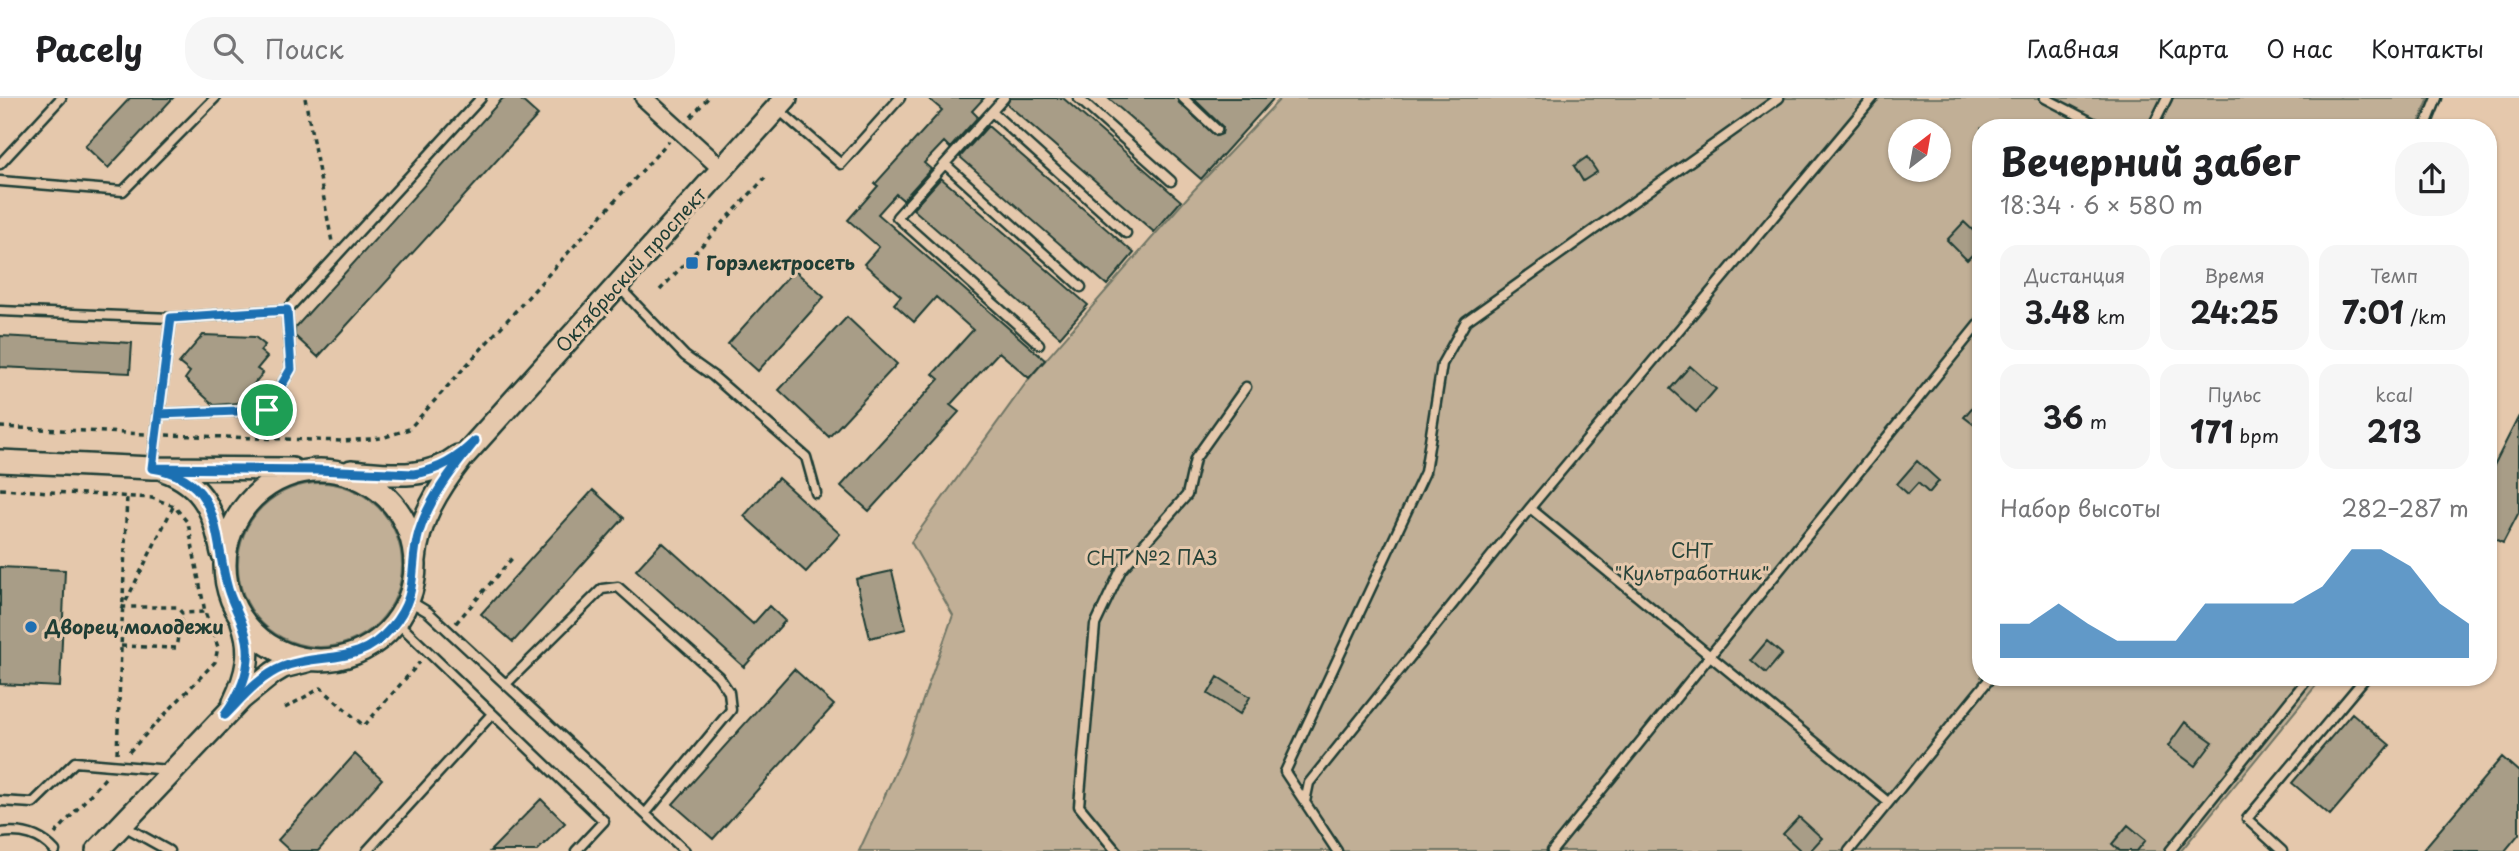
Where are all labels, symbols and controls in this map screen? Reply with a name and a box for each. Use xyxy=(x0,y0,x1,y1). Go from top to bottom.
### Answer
search box xyxy=(185,17,675,80)
text: Pacely xyxy=(35,23,143,73)
icon: search xyxy=(209,29,247,67)
text: Поиск xyxy=(265,29,344,68)
text: Главная xyxy=(2027,30,2120,66)
text: Карта xyxy=(2158,30,2228,66)
text: О нас xyxy=(2266,30,2333,66)
text: Контакты xyxy=(2371,30,2484,66)
north arrow xyxy=(1888,119,1951,182)
map controls xyxy=(1888,119,1951,182)
text: Вечерний забег xyxy=(2000,132,2300,189)
button: share xyxy=(2395,142,2469,216)
street label: Октябрьский проспект xyxy=(548,180,713,358)
text: 18:34 · 6 × 580 m xyxy=(2000,187,2203,222)
place label: Горэлектросеть xyxy=(706,248,855,276)
marker: Горэлектросеть xyxy=(684,255,700,271)
text: Дистанция xyxy=(2024,261,2125,289)
text: Время xyxy=(2204,261,2265,289)
text: Темп xyxy=(2370,261,2418,289)
text: 3.48 xyxy=(2024,289,2090,334)
text: 24:25 xyxy=(2190,289,2279,334)
text: 7:01 xyxy=(2342,289,2404,334)
text: km xyxy=(2090,302,2125,330)
text: /km xyxy=(2404,302,2447,330)
pin xyxy=(237,380,297,440)
text: Пульс xyxy=(2208,380,2261,408)
text: kcal xyxy=(2375,380,2413,408)
icon: arrive xyxy=(248,391,286,429)
text: 36 xyxy=(2043,394,2083,439)
text: m xyxy=(2083,407,2107,435)
text: 171 xyxy=(2190,408,2233,453)
text: 213 xyxy=(2367,408,2422,453)
text: bpm xyxy=(2233,421,2279,449)
text: Набор высоты xyxy=(2000,490,2161,525)
text: 282–287 m xyxy=(2341,490,2469,525)
park label: СНТ "Культработник" xyxy=(1614,536,1770,586)
park label: СНТ №2 ПАЗ xyxy=(1086,543,1218,571)
place label: Дворец молодежи xyxy=(44,612,224,640)
marker: Дворец молодежи xyxy=(23,619,39,635)

